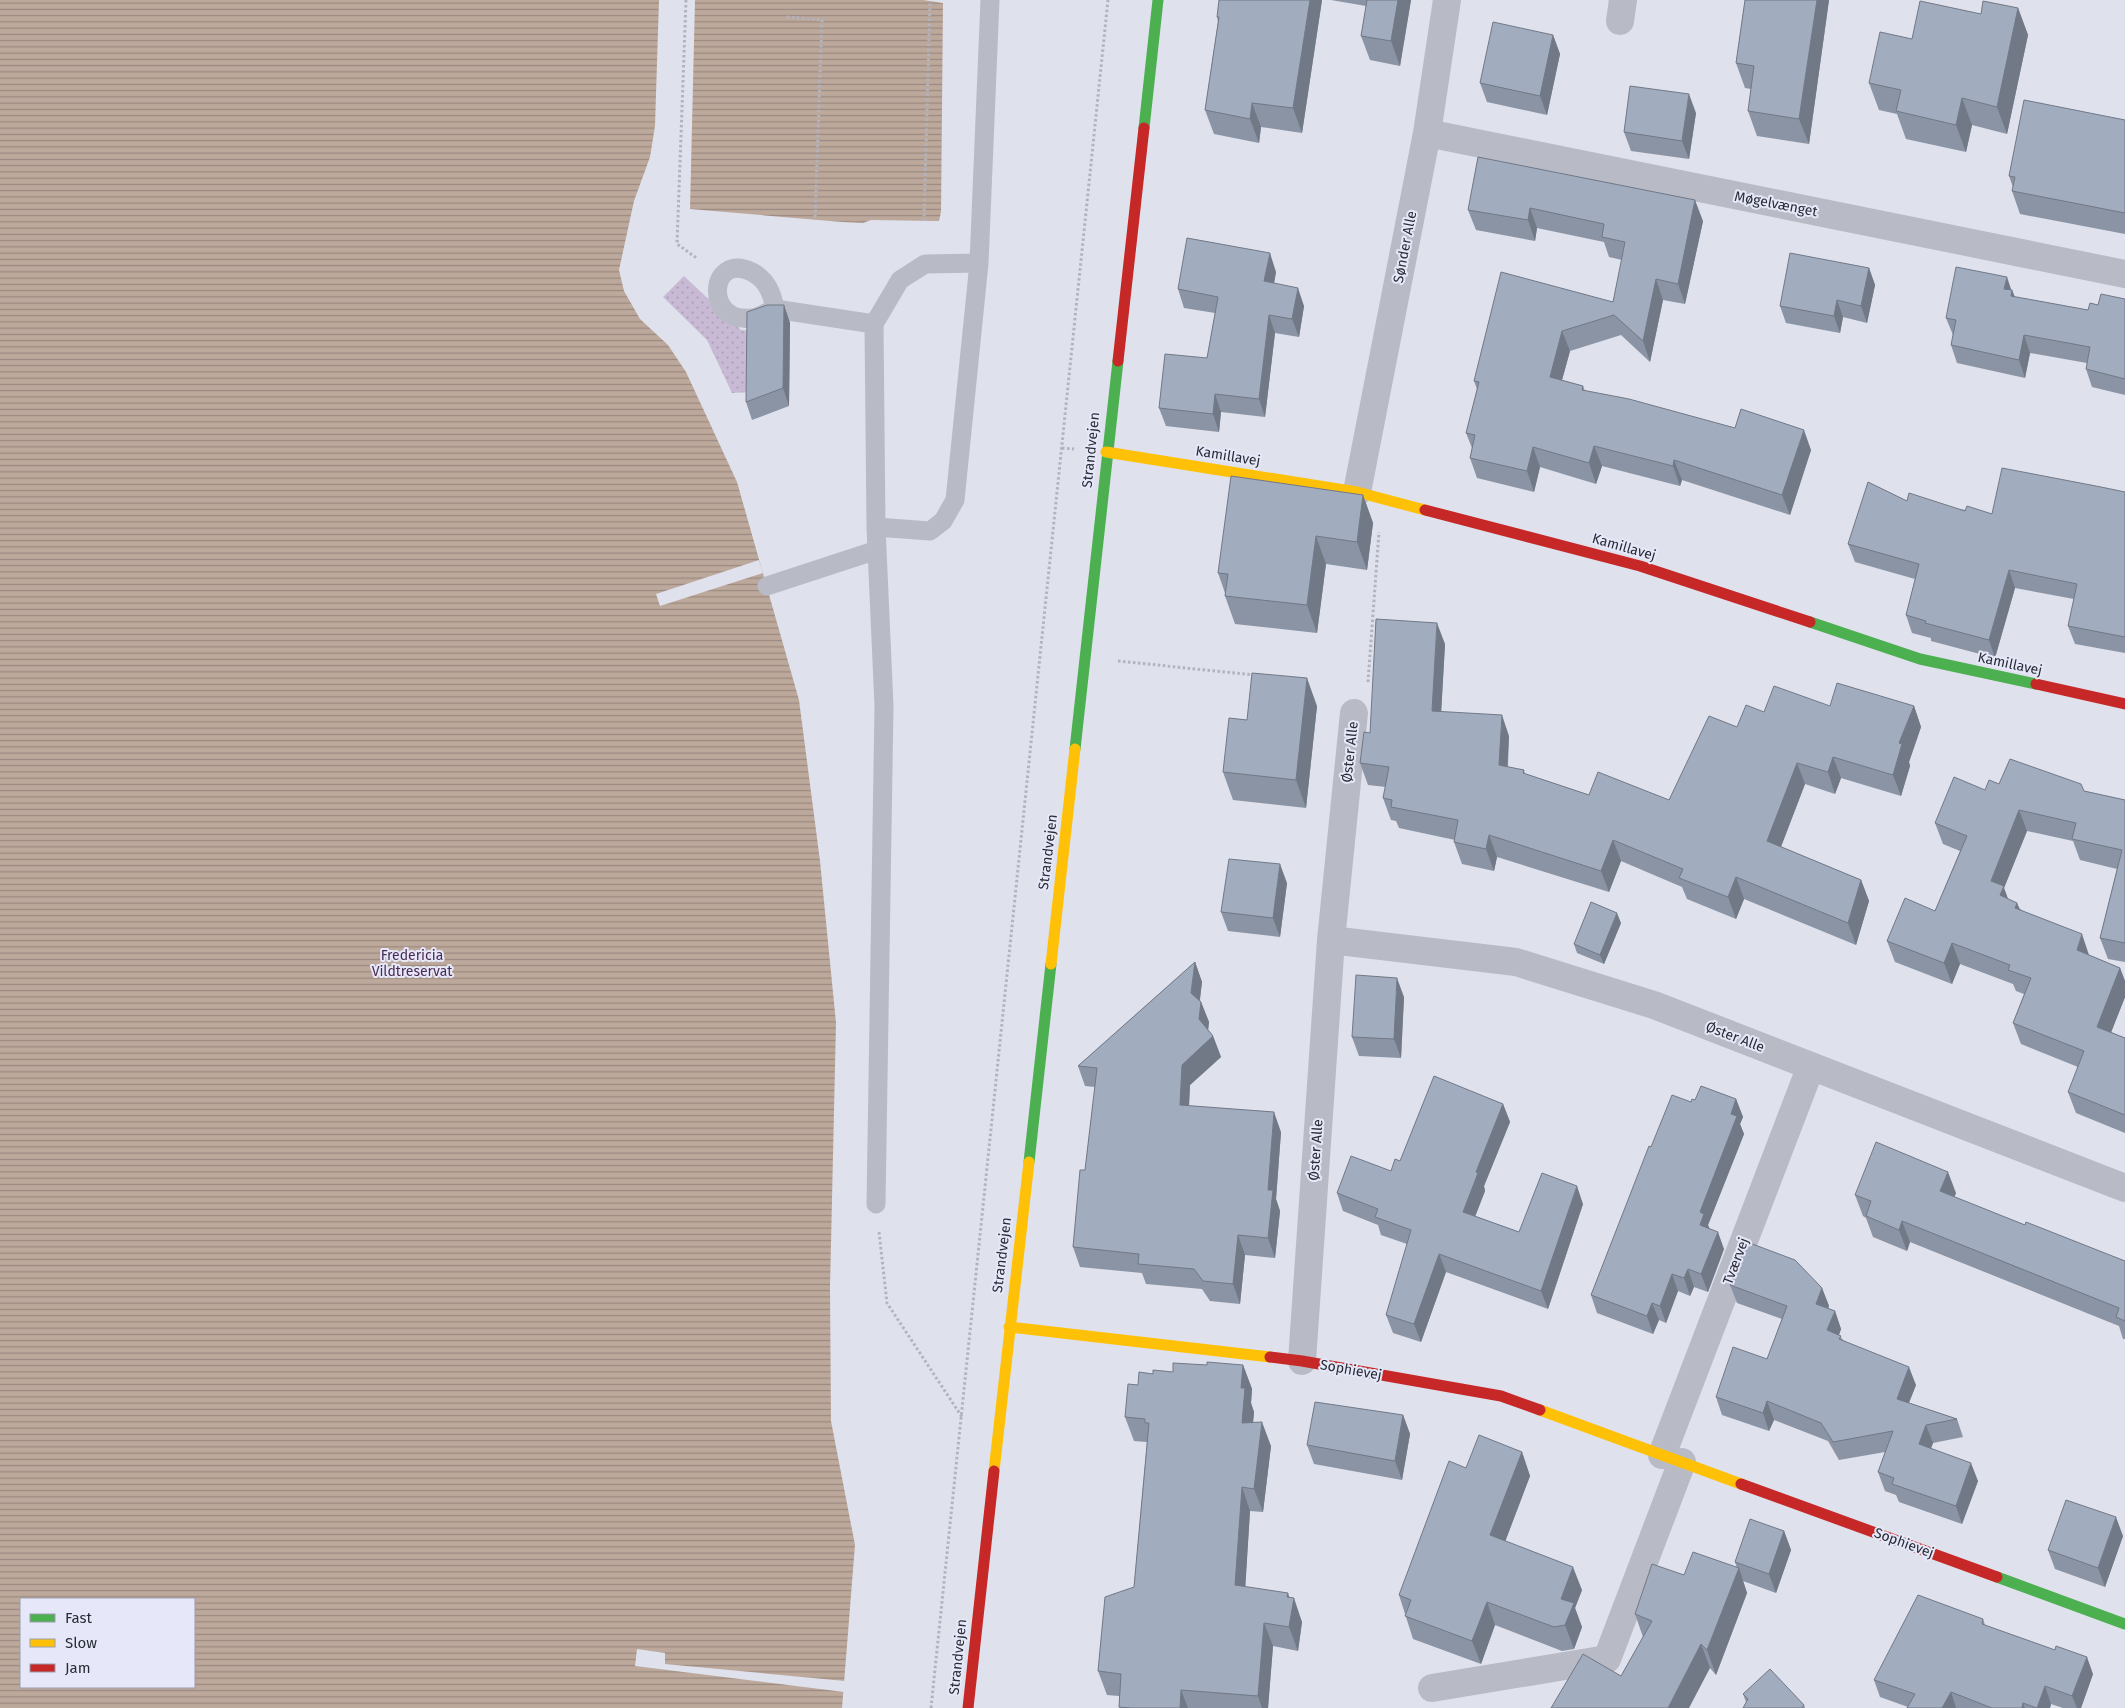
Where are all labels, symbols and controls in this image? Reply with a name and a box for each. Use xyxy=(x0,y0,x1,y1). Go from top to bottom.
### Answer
street label: Møgelvænget xyxy=(1733,188,1820,221)
street label: Sønder Alle xyxy=(1390,210,1420,284)
street label: Strandvejen xyxy=(1079,411,1103,489)
street label: Kamillavej xyxy=(1194,442,1262,470)
street label: Kamillavej xyxy=(1590,530,1658,564)
street label: Kamillavej xyxy=(1976,649,2044,679)
street label: Øster Alle xyxy=(1338,720,1362,784)
street label: Strandvejen xyxy=(1035,813,1061,891)
park label: Fredericia Vildtreservat xyxy=(372,947,453,980)
street label: Øster Alle xyxy=(1703,1018,1767,1056)
street label: Øster Alle xyxy=(1305,1119,1327,1181)
street label: Strandvejen xyxy=(989,1216,1015,1294)
street label: Tværvej xyxy=(1719,1235,1753,1287)
street label: Sophievej xyxy=(1319,1356,1383,1384)
street label: Sophievej xyxy=(1872,1524,1936,1562)
legend xyxy=(20,1598,195,1688)
text: Fast xyxy=(65,1609,92,1627)
street label: Strandvejen xyxy=(946,1618,970,1696)
text: Slow xyxy=(65,1634,97,1652)
text: Jam xyxy=(65,1659,91,1677)

